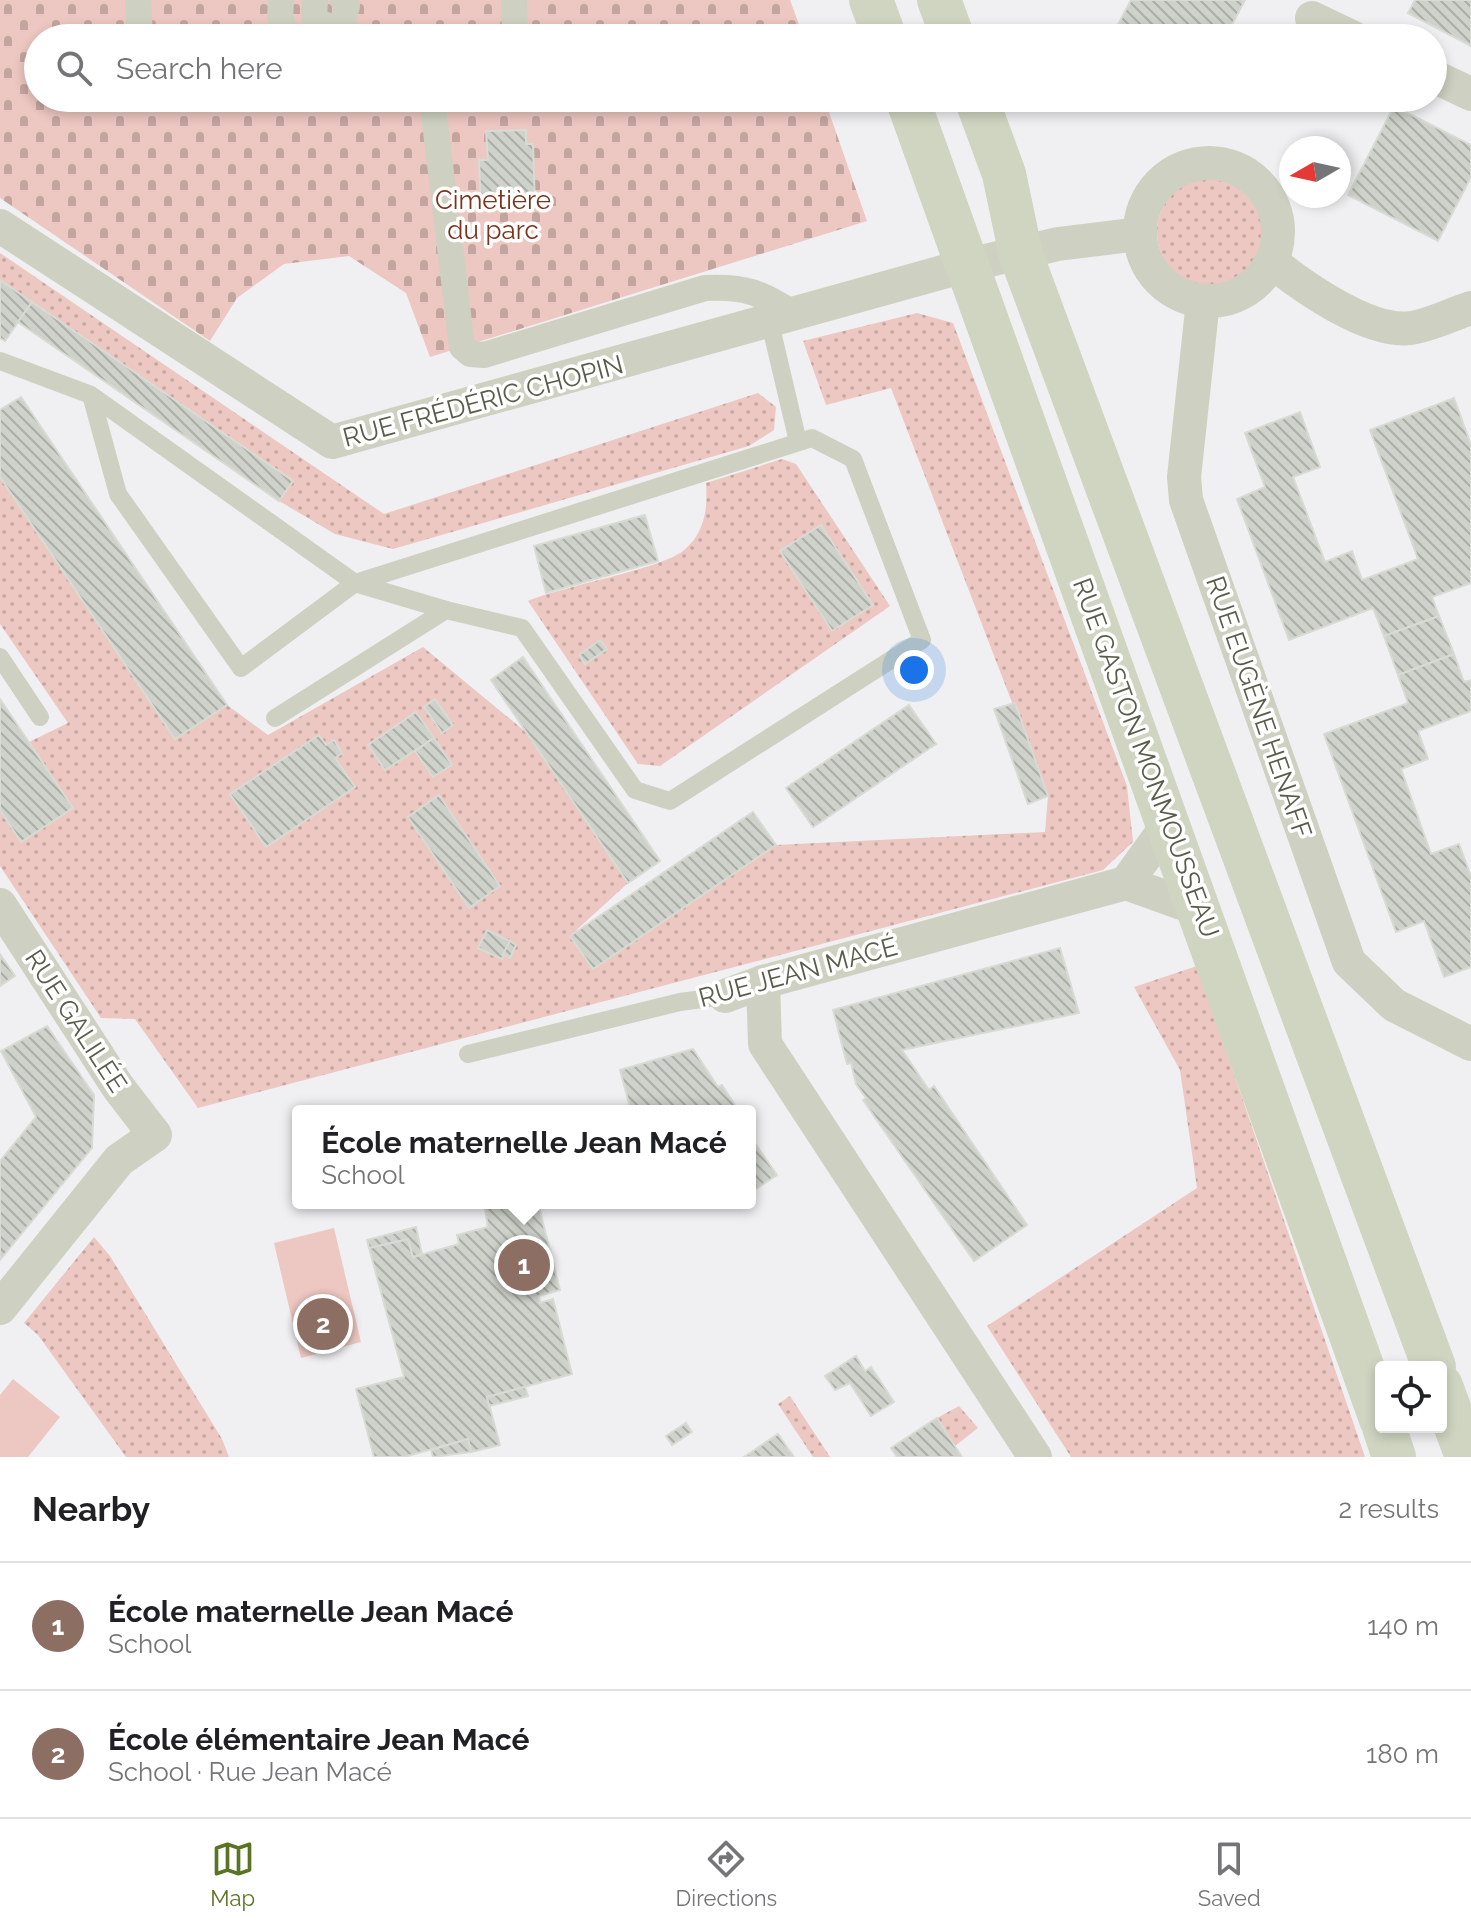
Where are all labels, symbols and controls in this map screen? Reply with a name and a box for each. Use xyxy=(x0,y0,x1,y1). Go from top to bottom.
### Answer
search box xyxy=(24,24,1447,112)
icon: search xyxy=(52,46,96,90)
text: Search here xyxy=(116,51,283,86)
north arrow xyxy=(1279,136,1351,208)
park label: Cimetière du parc xyxy=(435,185,551,245)
street label: RUE FRÉDÉRIC CHOPIN xyxy=(340,349,626,453)
street label: RUE EUGÈNE HENAFF xyxy=(1200,572,1318,842)
street label: RUE GASTON MONMOUSSEAU xyxy=(1067,574,1225,942)
your location xyxy=(894,650,934,690)
street label: RUE JEAN MACÉ xyxy=(695,931,901,1013)
street label: RUE GALILÉE xyxy=(19,944,133,1098)
popup xyxy=(292,1105,756,1209)
text: École maternelle Jean Macé xyxy=(321,1125,727,1160)
text: School xyxy=(321,1160,405,1190)
pin: 1 xyxy=(498,1235,550,1295)
pin: 2 xyxy=(297,1294,349,1354)
map controls xyxy=(1375,1361,1447,1433)
button: locate xyxy=(1375,1361,1447,1433)
text: Nearby xyxy=(32,1489,150,1529)
text: 2 results xyxy=(1339,1494,1439,1524)
text: École maternelle Jean Macé xyxy=(108,1594,513,1629)
text: 1 xyxy=(52,1611,64,1641)
text: 140 m xyxy=(1367,1611,1439,1641)
text: School xyxy=(108,1629,191,1659)
text: École élémentaire Jean Macé xyxy=(108,1722,530,1757)
text: 2 xyxy=(51,1739,65,1769)
text: 180 m xyxy=(1366,1739,1439,1769)
text: School · Rue Jean Macé xyxy=(108,1757,392,1787)
tab: Map xyxy=(210,1837,255,1911)
tab: Directions xyxy=(676,1837,777,1911)
tab: Saved xyxy=(1198,1837,1261,1911)

